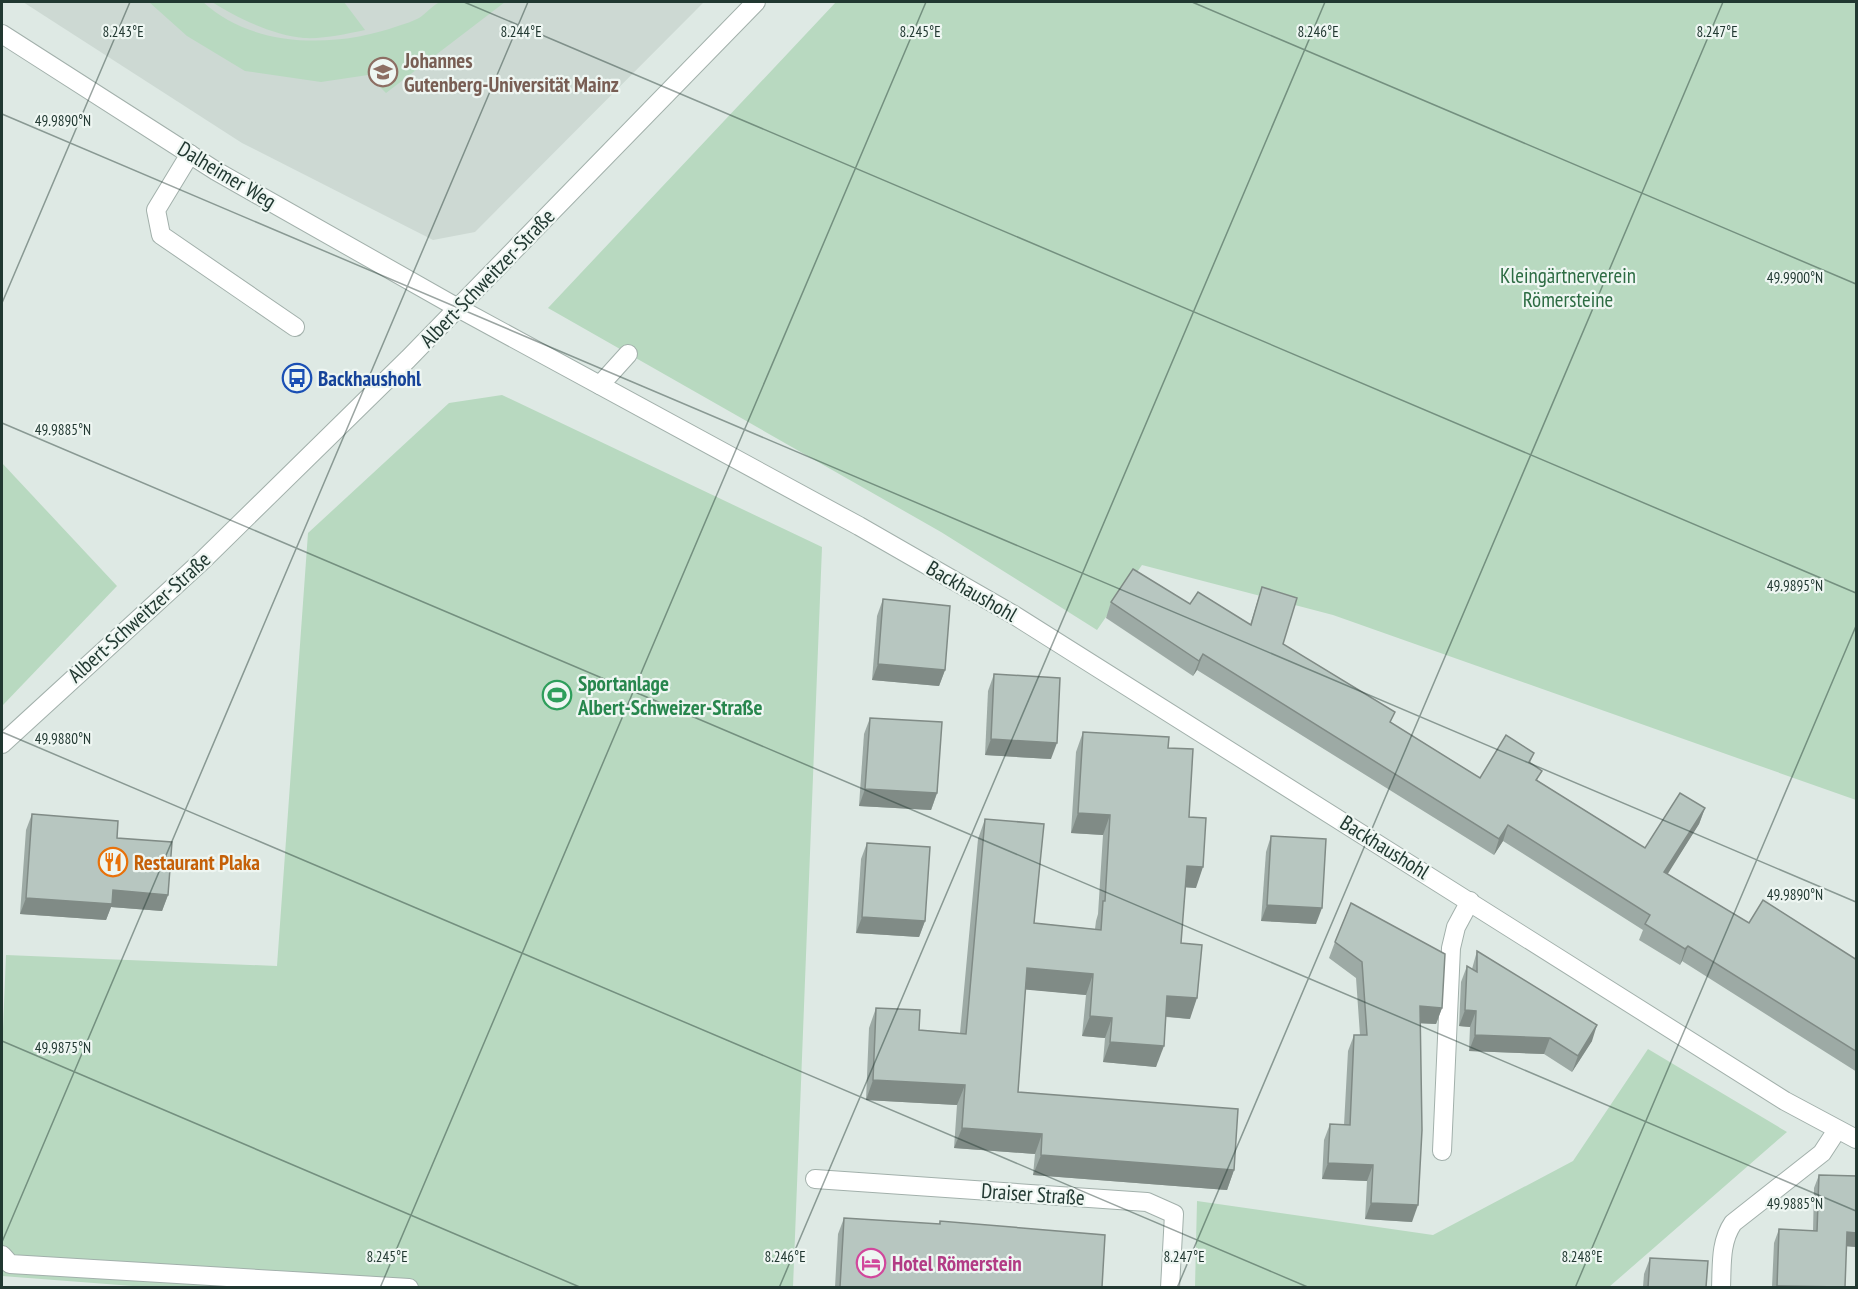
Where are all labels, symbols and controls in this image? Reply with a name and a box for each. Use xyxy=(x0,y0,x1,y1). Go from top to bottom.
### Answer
text: 8.243°E xyxy=(102,22,144,41)
text: 8.244°E xyxy=(500,22,542,41)
text: 8.245°E xyxy=(899,22,941,41)
text: 8.246°E xyxy=(1297,22,1339,41)
text: 8.247°E xyxy=(1696,22,1738,41)
place label: Johannes Gutenberg-Universität Mainz xyxy=(403,47,619,98)
school or university icon: Johannes Gutenberg-Universität Mainz xyxy=(367,56,399,88)
text: 49.9890°N xyxy=(35,111,91,130)
street label: Dalheimer Weg xyxy=(173,135,281,215)
street label: Albert-Schweitzer-Straße xyxy=(414,203,560,353)
park label: Kleingärtnerverein Römersteine xyxy=(1500,262,1636,313)
text: 49.9900°N xyxy=(1767,268,1823,287)
bus stop icon: Backhaushohl xyxy=(281,362,313,394)
place label: Backhaushohl xyxy=(318,365,422,392)
text: 49.9885°N xyxy=(35,420,91,439)
street label: Albert-Schweitzer-Straße xyxy=(62,546,216,688)
street label: Backhaushohl xyxy=(922,554,1022,628)
text: 49.9895°N xyxy=(1767,576,1823,595)
place label: Sportanlage Albert-Schweizer-Straße xyxy=(577,670,763,721)
sports icon: Sportanlage Albert-Schweizer-Straße xyxy=(541,679,573,711)
text: 49.9880°N xyxy=(35,729,91,748)
street label: Backhaushohl xyxy=(1335,809,1435,885)
restaurant icon: Restaurant Plaka xyxy=(97,846,129,878)
place label: Restaurant Plaka xyxy=(134,849,260,876)
text: 49.9890°N xyxy=(1767,885,1823,904)
text: 49.9875°N xyxy=(35,1038,91,1057)
street label: Draiser Straße xyxy=(980,1177,1086,1211)
text: 49.9885°N xyxy=(1767,1194,1823,1213)
text: 8.245°E xyxy=(366,1247,408,1266)
text: 8.246°E xyxy=(764,1247,806,1266)
hotel icon: Hotel Römerstein xyxy=(855,1247,887,1279)
text: 8.247°E xyxy=(1163,1247,1205,1266)
text: 8.248°E xyxy=(1561,1247,1603,1266)
place label: Hotel Römerstein xyxy=(892,1250,1022,1277)

